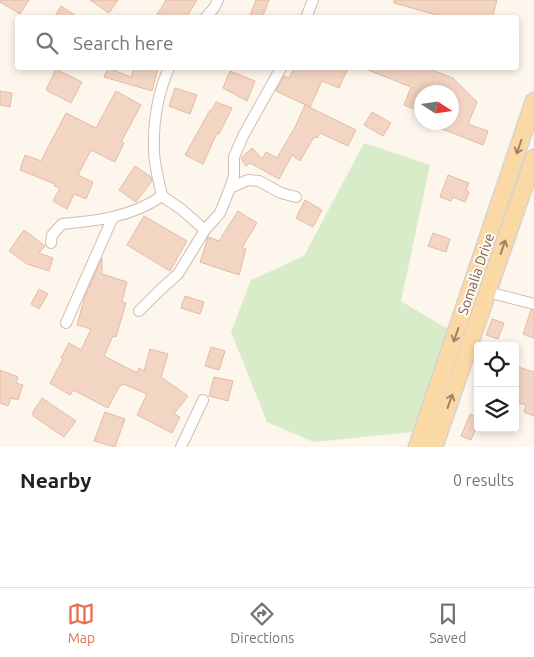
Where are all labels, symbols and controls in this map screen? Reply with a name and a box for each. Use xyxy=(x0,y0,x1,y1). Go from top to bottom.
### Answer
search box xyxy=(15,15,519,70)
icon: search xyxy=(33,29,61,57)
text: Search here xyxy=(73,32,173,54)
north arrow xyxy=(414,85,459,130)
one-way arrow xyxy=(513,139,523,155)
street label: Somalia Drive xyxy=(455,231,497,317)
one-way arrow xyxy=(499,240,509,256)
one-way arrow xyxy=(451,326,460,342)
map controls xyxy=(474,342,519,432)
button: locate xyxy=(474,342,519,387)
button: layers xyxy=(474,387,519,432)
one-way arrow xyxy=(446,394,455,409)
text: Nearby xyxy=(20,468,91,492)
text: 0 results xyxy=(453,471,514,489)
tab: Map xyxy=(67,600,95,646)
tab: Directions xyxy=(230,600,294,646)
tab: Saved xyxy=(429,600,467,646)

